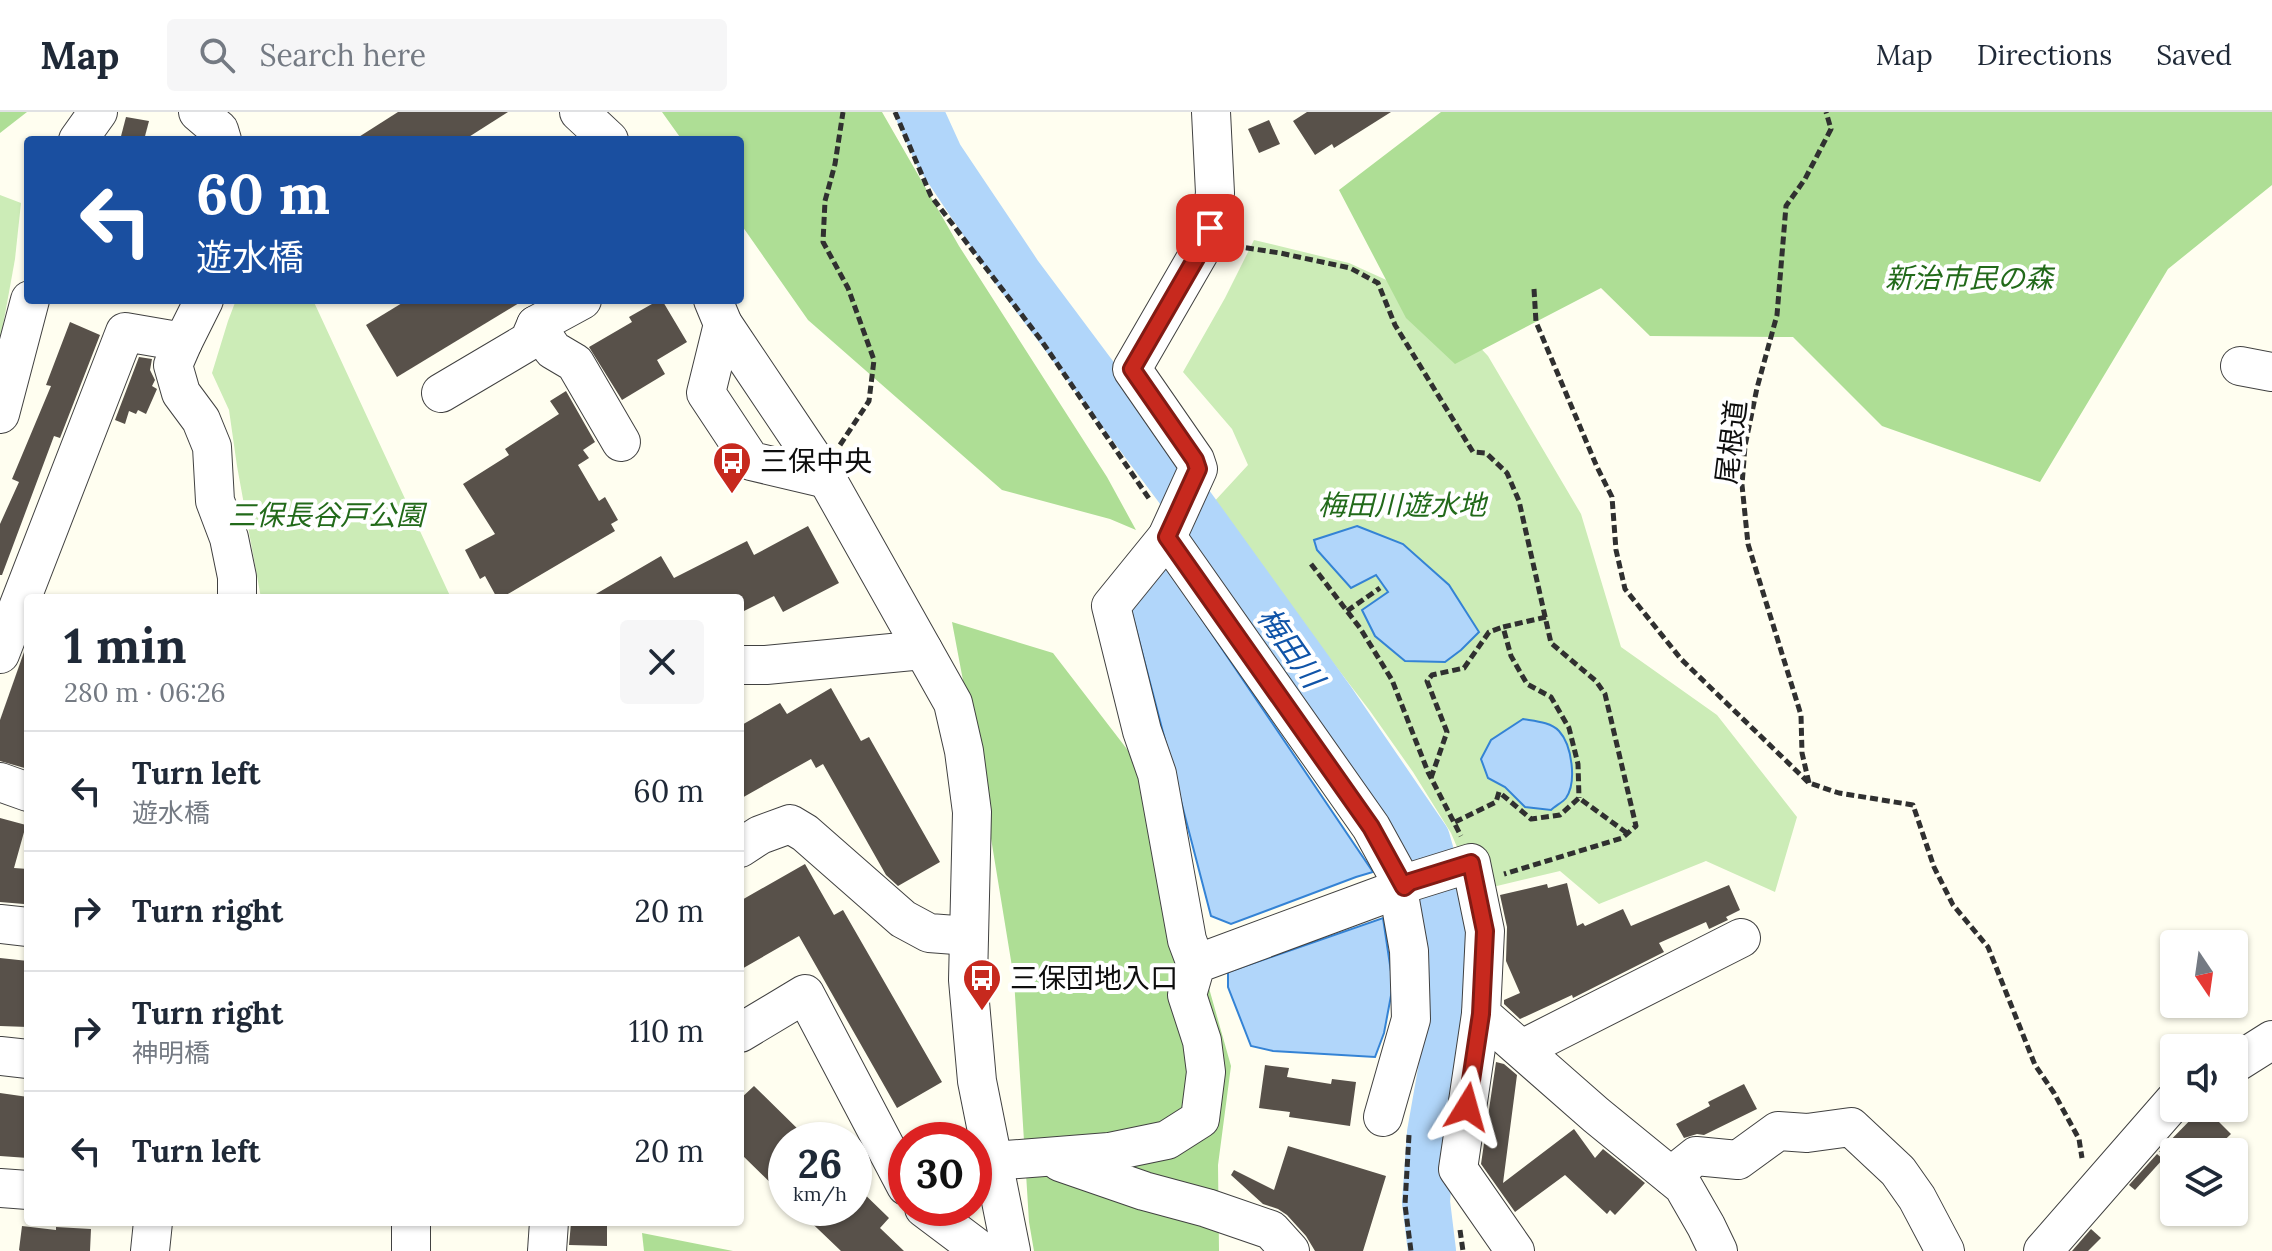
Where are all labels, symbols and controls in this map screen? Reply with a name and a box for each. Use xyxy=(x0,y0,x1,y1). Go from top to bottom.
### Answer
search box xyxy=(167,19,727,91)
text: Map xyxy=(40,31,119,79)
icon: search xyxy=(195,33,239,77)
text: Search here xyxy=(259,36,426,74)
text: Map xyxy=(1876,37,1933,73)
text: Directions xyxy=(1977,37,2112,73)
text: Saved xyxy=(2156,37,2232,73)
text: 60 m xyxy=(196,158,330,229)
icon: left xyxy=(64,168,168,272)
pin xyxy=(1176,194,1244,262)
icon: arrive xyxy=(1188,206,1232,250)
text: 遊水橋 xyxy=(196,234,304,280)
park label: 新治市民の森 xyxy=(1885,260,2056,296)
street label: 尾根道 xyxy=(1708,398,1754,486)
bus stop icon: 三保中央 xyxy=(711,440,753,495)
place label: 三保中央 xyxy=(760,443,872,479)
park label: 梅田川遊水地 xyxy=(1318,487,1489,523)
park label: 三保長谷戸公園 xyxy=(228,497,428,533)
water label: 梅田川 xyxy=(1250,599,1334,697)
text: 1 min xyxy=(64,615,187,676)
button: close xyxy=(620,620,704,704)
text: 280 m · 06:26 xyxy=(64,676,226,709)
text: Turn left xyxy=(132,754,260,792)
icon: left xyxy=(64,769,108,813)
text: 60 m xyxy=(633,772,704,810)
text: 遊水橋 xyxy=(132,796,210,829)
icon: right xyxy=(64,889,108,933)
text: Turn right xyxy=(132,892,283,930)
text: 20 m xyxy=(635,892,704,930)
north arrow xyxy=(2160,930,2248,1018)
map controls xyxy=(2160,930,2248,1226)
bus stop icon: 三保団地入口 xyxy=(961,957,1003,1012)
place label: 三保団地入口 xyxy=(1010,960,1178,996)
text: Turn right xyxy=(132,994,283,1032)
icon: right xyxy=(64,1009,108,1053)
text: 110 m xyxy=(629,1012,704,1050)
button: sound xyxy=(2160,1034,2248,1122)
text: 神明橋 xyxy=(132,1036,210,1069)
position arrow xyxy=(1425,1065,1509,1149)
speed limit sign: 30 xyxy=(888,1122,992,1226)
icon: left xyxy=(64,1129,108,1173)
text: Turn left xyxy=(132,1132,260,1170)
text: 20 m xyxy=(635,1132,704,1170)
text: 26 xyxy=(798,1138,842,1189)
button: layers xyxy=(2160,1138,2248,1226)
text: km/h xyxy=(793,1181,847,1206)

